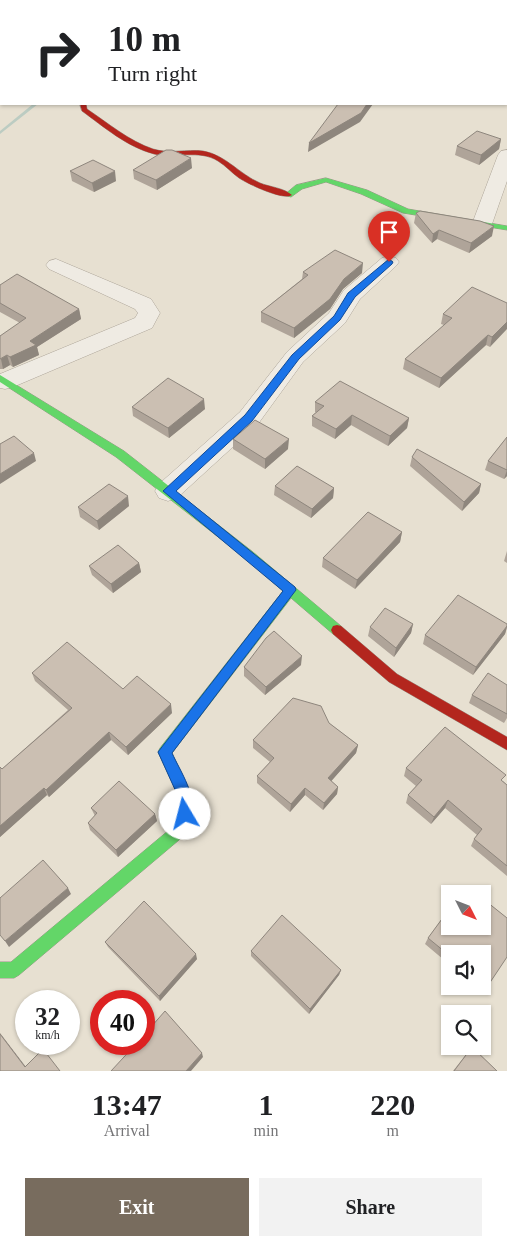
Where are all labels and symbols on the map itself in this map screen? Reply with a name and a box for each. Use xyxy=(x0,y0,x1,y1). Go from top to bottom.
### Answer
pin xyxy=(368,211,410,262)
position arrow xyxy=(158,787,210,839)
north arrow xyxy=(441,885,491,935)
speed limit sign: 40 xyxy=(90,990,155,1055)

